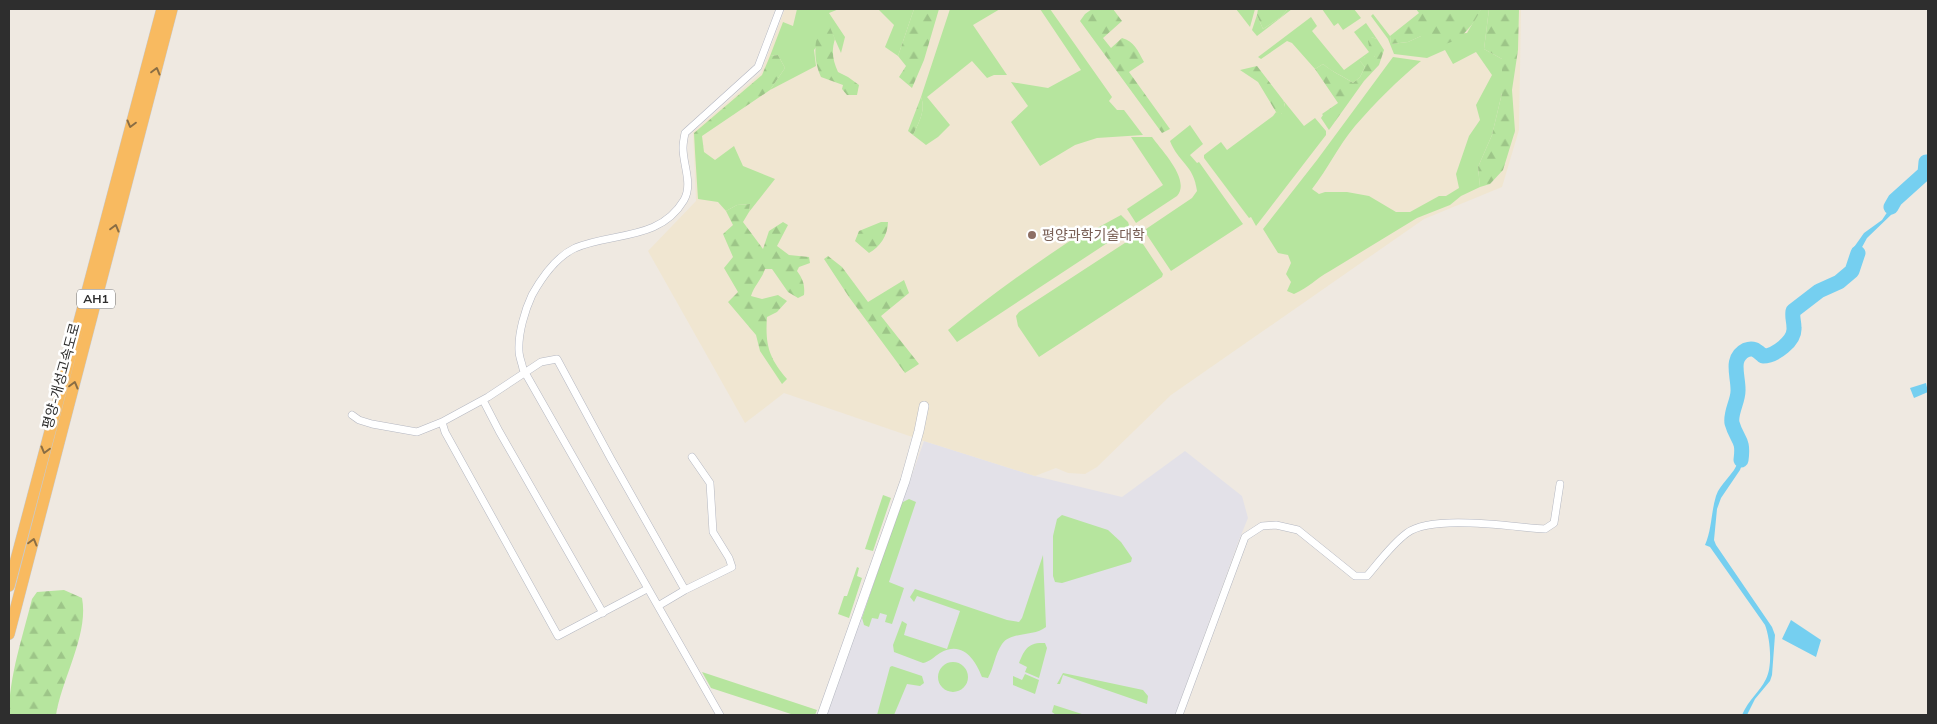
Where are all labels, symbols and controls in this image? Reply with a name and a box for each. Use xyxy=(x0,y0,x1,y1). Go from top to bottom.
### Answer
one-way arrow xyxy=(150,66,161,75)
one-way arrow xyxy=(127,119,137,127)
one-way arrow xyxy=(109,223,120,232)
place label: 평양과학기술대학 xyxy=(1042,226,1145,244)
marker: 평양과학기술대학 xyxy=(1026,229,1038,241)
road number: AH1 xyxy=(77,290,115,308)
street label: 평양-개성고속도로 xyxy=(38,321,84,431)
one-way arrow xyxy=(68,381,79,390)
one-way arrow xyxy=(40,445,51,454)
one-way arrow xyxy=(27,539,37,547)

